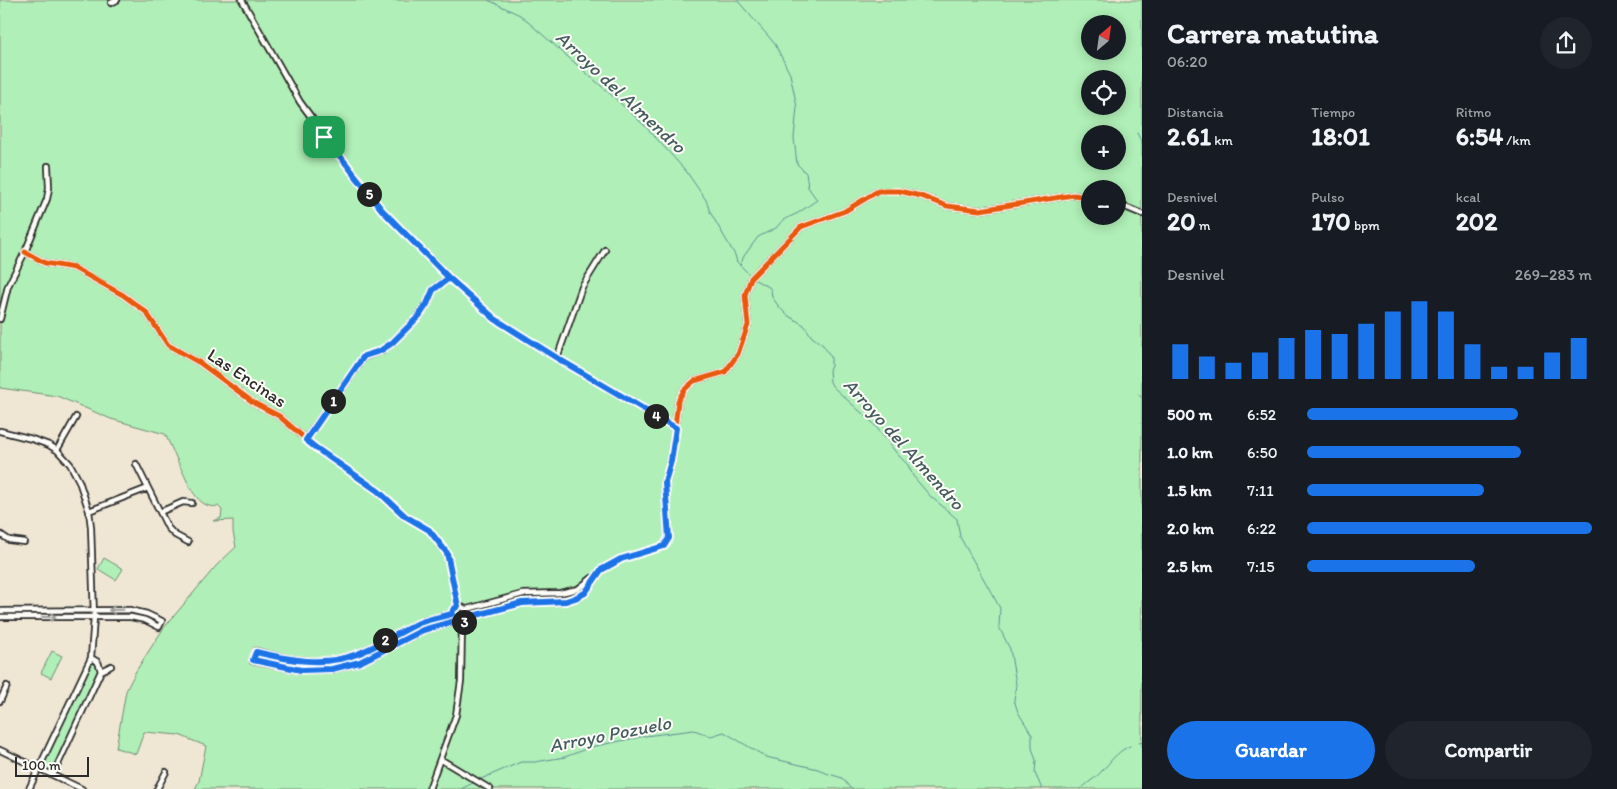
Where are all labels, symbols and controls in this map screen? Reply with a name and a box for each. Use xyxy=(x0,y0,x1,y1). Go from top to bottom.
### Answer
north arrow xyxy=(1081,15,1126,60)
map controls xyxy=(1081,15,1126,225)
text: Carrera matutina xyxy=(1167,16,1378,50)
button: share xyxy=(1540,17,1592,69)
water label: Arroyo del Almendro xyxy=(551,26,692,159)
text: 06:20 xyxy=(1167,52,1208,71)
button: locate xyxy=(1081,70,1126,115)
text: Distancia xyxy=(1167,104,1224,121)
text: Tiempo xyxy=(1311,104,1355,121)
text: Ritmo xyxy=(1456,104,1491,121)
pin xyxy=(303,116,345,158)
text: 2.61 xyxy=(1167,121,1211,151)
text: 18:01 xyxy=(1311,121,1370,151)
text: 6:54 xyxy=(1456,121,1503,151)
icon: arrive xyxy=(310,123,338,151)
button: + xyxy=(1081,125,1126,170)
text: km xyxy=(1211,132,1233,149)
text: /km xyxy=(1503,132,1531,149)
button: − xyxy=(1081,180,1126,225)
pin: 5 xyxy=(356,182,382,206)
text: 5 xyxy=(366,186,373,203)
text: Desnivel xyxy=(1167,189,1217,206)
text: Pulso xyxy=(1311,189,1344,206)
text: kcal xyxy=(1456,189,1481,206)
text: 20 xyxy=(1167,206,1196,236)
text: 170 xyxy=(1311,206,1351,236)
text: 202 xyxy=(1456,206,1497,236)
text: m xyxy=(1196,217,1211,234)
text: bpm xyxy=(1351,217,1380,234)
text: Desnivel xyxy=(1167,265,1225,284)
text: 269–283 m xyxy=(1515,265,1592,284)
street label: Las Encinas xyxy=(203,344,291,412)
water label: Arroyo del Almendro xyxy=(839,373,970,516)
pin: 1 xyxy=(320,388,346,414)
text: 1 xyxy=(330,393,337,410)
pin: 4 xyxy=(644,404,668,428)
text: 500 m xyxy=(1167,405,1212,424)
text: 6:52 xyxy=(1247,405,1276,424)
text: 4 xyxy=(652,408,661,425)
text: 1.0 km xyxy=(1167,443,1213,462)
text: 6:50 xyxy=(1247,443,1278,462)
text: 1.5 km xyxy=(1167,481,1212,500)
text: 7:11 xyxy=(1247,481,1274,500)
text: 2.0 km xyxy=(1167,519,1214,538)
text: 6:22 xyxy=(1247,519,1276,538)
text: 2.5 km xyxy=(1167,557,1213,576)
text: 7:15 xyxy=(1247,557,1275,576)
one-way arrow xyxy=(108,605,124,615)
pin: 3 xyxy=(452,610,476,634)
one-way arrow xyxy=(40,612,56,622)
text: 3 xyxy=(461,614,468,631)
pin: 2 xyxy=(372,628,398,652)
text: 2 xyxy=(382,632,389,649)
water label: Arroyo Pozuelo xyxy=(547,711,674,757)
button: Guardar xyxy=(1167,721,1375,779)
button: Compartir xyxy=(1385,721,1592,779)
scale bar xyxy=(15,754,89,777)
text: 100 m xyxy=(22,757,61,774)

